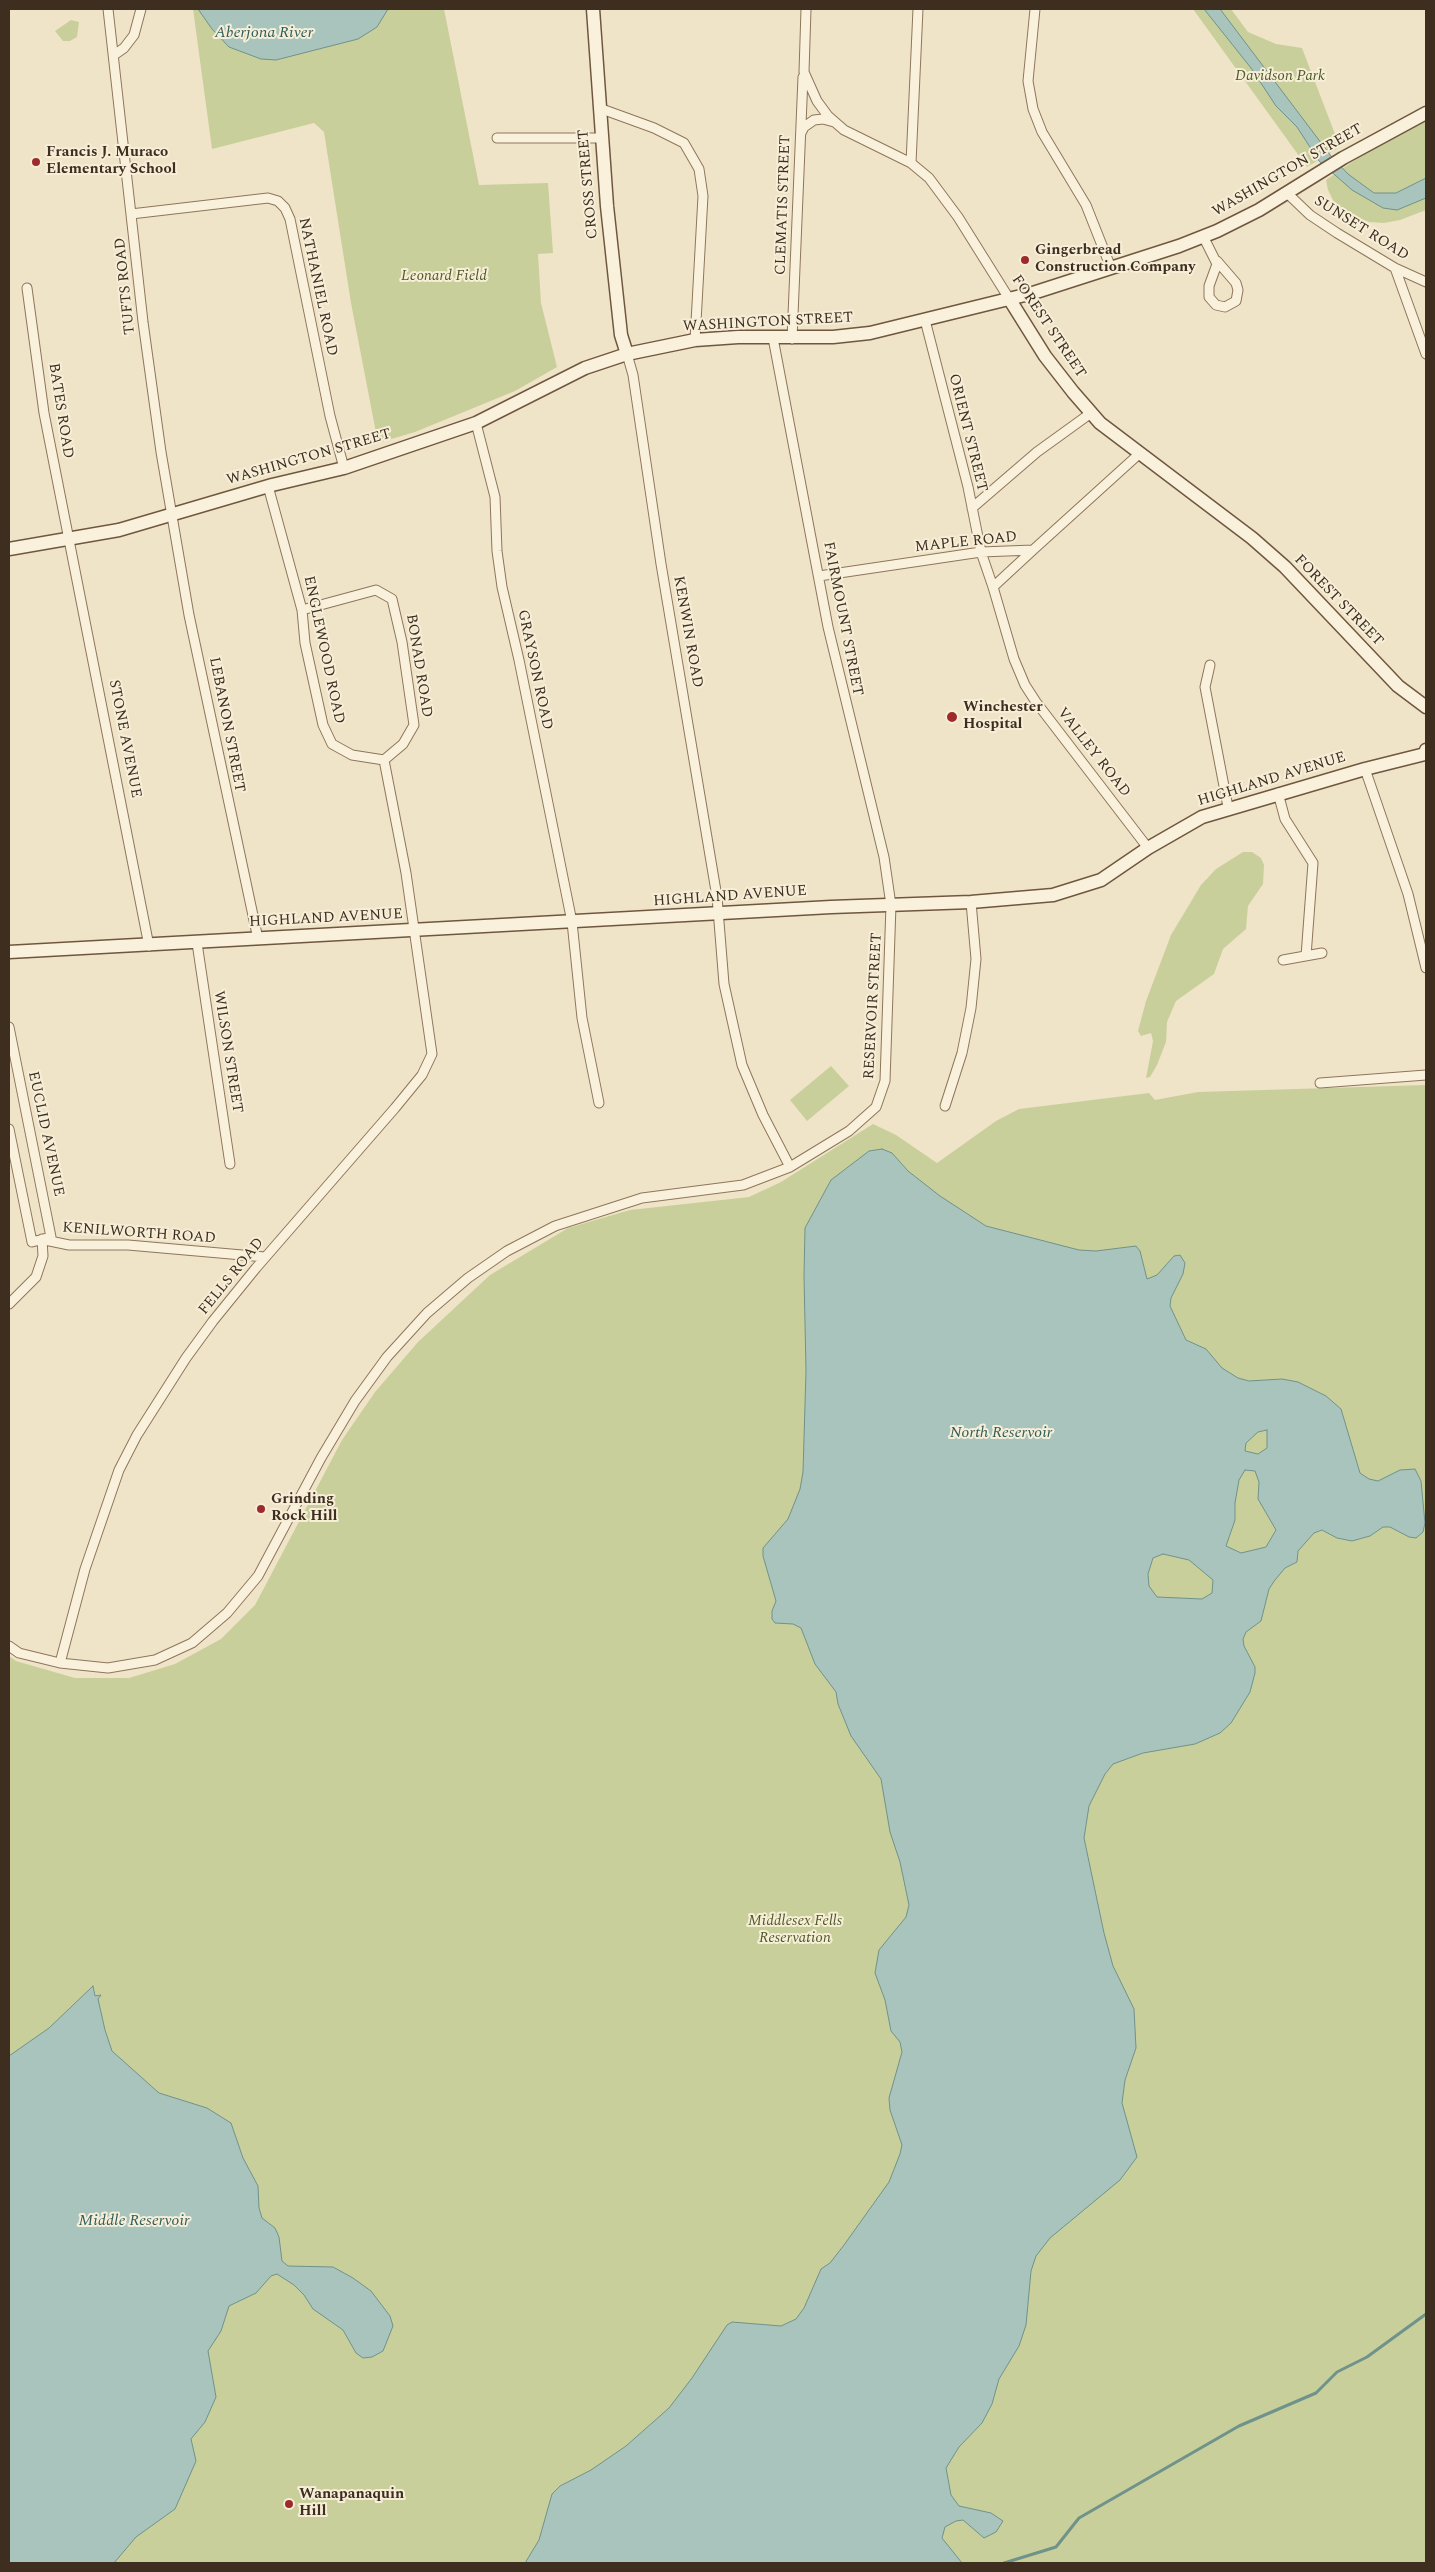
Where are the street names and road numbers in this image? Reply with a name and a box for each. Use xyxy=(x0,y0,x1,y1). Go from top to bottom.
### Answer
street label: WASHINGTON STREET xyxy=(1210,121,1366,221)
street label: CROSS STREET xyxy=(575,128,603,240)
street label: CLEMATIS STREET xyxy=(773,134,795,276)
street label: SUNSET ROAD xyxy=(1310,193,1412,265)
street label: NATHANIEL ROAD xyxy=(294,216,340,358)
street label: TUFTS ROAD xyxy=(112,236,140,336)
street label: FOREST STREET xyxy=(1007,272,1089,382)
street label: WASHINGTON STREET xyxy=(682,310,854,336)
street label: BATES ROAD xyxy=(44,362,76,460)
street label: ORIENT STREET xyxy=(944,372,990,494)
street label: WASHINGTON STREET xyxy=(225,426,393,490)
street label: MAPLE ROAD xyxy=(914,529,1018,557)
street label: FAIRMOUNT STREET xyxy=(818,540,866,698)
street label: FOREST STREET xyxy=(1290,551,1386,651)
street label: ENGLEWOOD ROAD xyxy=(299,574,347,726)
street label: KENWIN ROAD xyxy=(668,575,706,689)
street label: GRAYSON ROAD xyxy=(512,608,556,732)
street label: BONAD ROAD xyxy=(401,613,435,719)
street label: LEBANON STREET xyxy=(204,656,248,794)
street label: STONE AVENUE xyxy=(104,678,144,800)
street label: VALLEY ROAD xyxy=(1053,705,1133,801)
street label: HIGHLAND AVENUE xyxy=(1196,749,1348,811)
street label: HIGHLAND AVENUE xyxy=(653,883,807,911)
street label: HIGHLAND AVENUE xyxy=(249,906,403,932)
street label: RESERVOIR STREET xyxy=(861,932,887,1080)
street label: WILSON STREET xyxy=(208,990,246,1114)
street label: EUCLID AVENUE xyxy=(23,1070,67,1198)
street label: KENILWORTH ROAD xyxy=(61,1220,217,1248)
street label: FELLS ROAD xyxy=(195,1235,269,1319)

